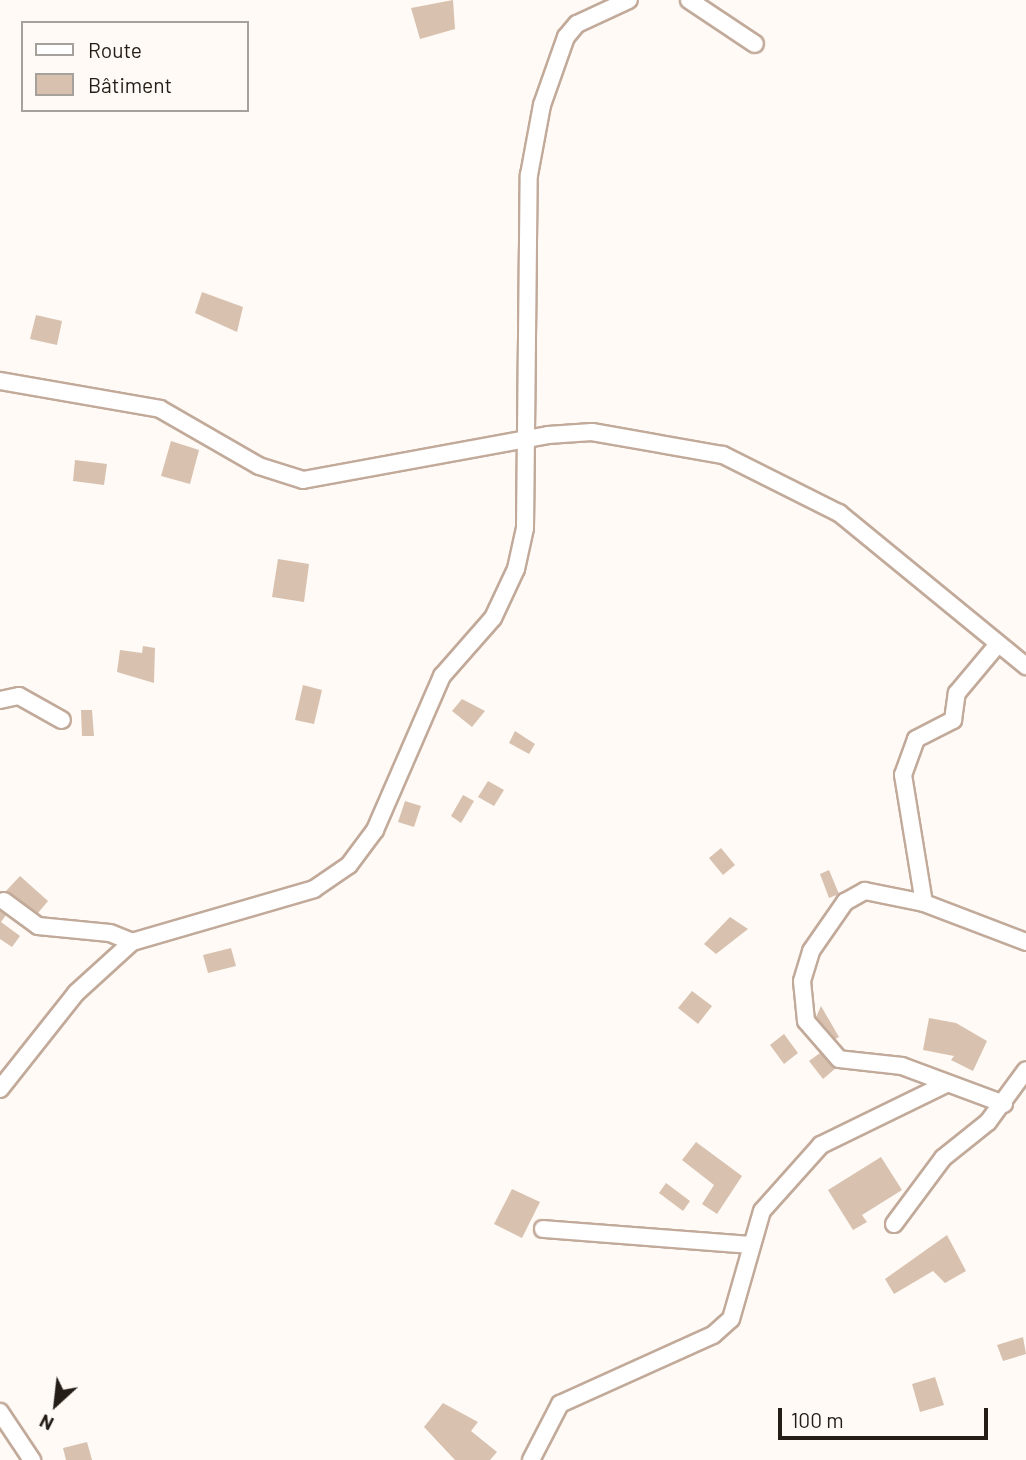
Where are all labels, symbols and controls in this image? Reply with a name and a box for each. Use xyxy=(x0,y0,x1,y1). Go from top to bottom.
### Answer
legend xyxy=(21,21,248,112)
text: Route xyxy=(88,37,142,62)
text: Bâtiment xyxy=(88,72,172,97)
north arrow xyxy=(21,1369,91,1439)
scale bar xyxy=(781,1394,991,1438)
text: 100 m xyxy=(791,1407,844,1432)
text: N xyxy=(35,1410,57,1436)

